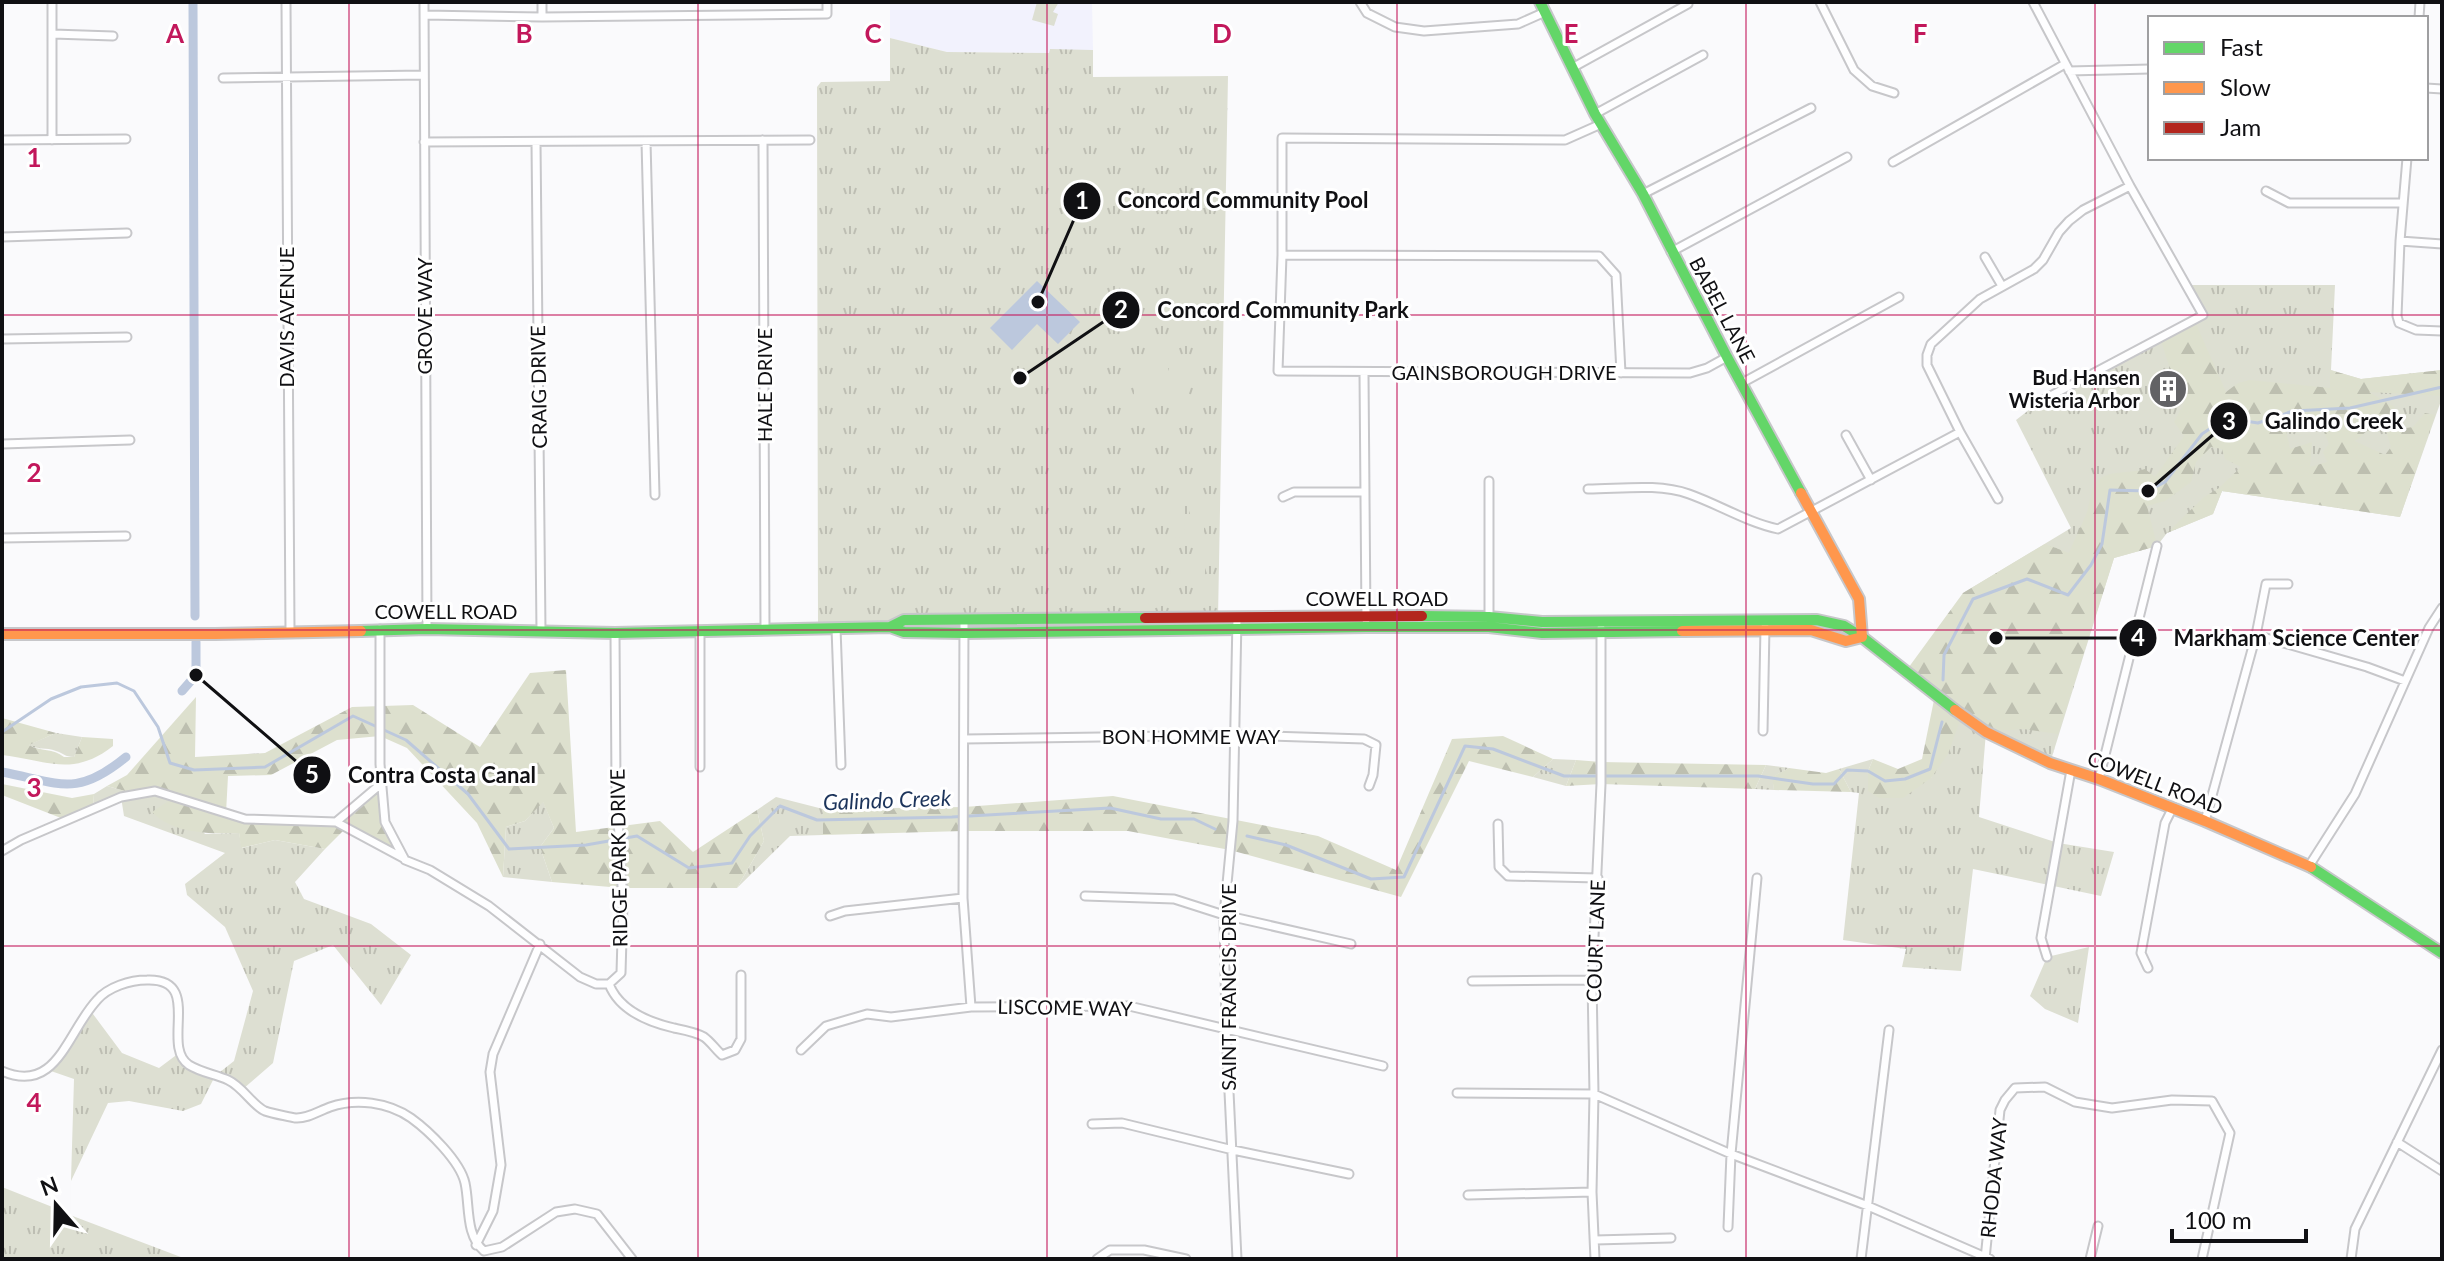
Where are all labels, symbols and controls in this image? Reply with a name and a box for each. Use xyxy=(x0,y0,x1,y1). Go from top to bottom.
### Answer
legend xyxy=(2148,16,2428,160)
text: A xyxy=(165,17,185,49)
text: B xyxy=(515,17,533,49)
text: C xyxy=(864,17,882,49)
text: D xyxy=(1212,17,1232,49)
text: E xyxy=(1564,17,1578,49)
text: F xyxy=(1913,17,1927,49)
text: Fast xyxy=(2220,32,2263,61)
text: Slow xyxy=(2220,72,2271,101)
text: Jam xyxy=(2220,112,2261,141)
text: 1 xyxy=(26,141,42,173)
callout: Concord Community Pool xyxy=(1062,178,1385,224)
text: 1 xyxy=(1075,185,1089,214)
text: Concord Community Pool xyxy=(1118,186,1368,213)
street label: DAVIS AVENUE xyxy=(274,247,298,387)
street label: BABEL LANE xyxy=(1685,253,1761,366)
street label: GROVE WAY xyxy=(412,257,436,375)
callout: Concord Community Park xyxy=(1101,287,1425,333)
text: 2 xyxy=(1114,294,1128,323)
text: Concord Community Park xyxy=(1157,296,1409,323)
street label: CRAIG DRIVE xyxy=(525,325,551,449)
street label: HALE DRIVE xyxy=(752,328,776,442)
street label: GAINSBOROUGH DRIVE xyxy=(1391,360,1617,384)
place label: Bud Hansen Wisteria Arbor xyxy=(2009,365,2141,412)
building icon: Bud Hansen Wisteria Arbor xyxy=(2147,368,2189,410)
callout: Galindo Creek xyxy=(2209,398,2419,444)
text: 3 xyxy=(2222,406,2236,435)
text: Galindo Creek xyxy=(2265,407,2404,434)
text: 2 xyxy=(26,456,42,488)
street label: COWELL ROAD xyxy=(1306,586,1448,610)
street label: COWELL ROAD xyxy=(375,599,517,623)
callout: Markham Science Center xyxy=(2118,615,2435,661)
text: 4 xyxy=(2131,622,2145,651)
text: Markham Science Center xyxy=(2173,624,2419,651)
street label: BON HOMME WAY xyxy=(1102,724,1281,748)
street label: COWELL ROAD xyxy=(2084,745,2226,819)
callout: Contra Costa Canal xyxy=(292,752,552,798)
text: 5 xyxy=(305,759,319,788)
text: Contra Costa Canal xyxy=(348,761,536,788)
street label: RIDGE PARK DRIVE xyxy=(604,769,632,947)
text: 3 xyxy=(26,771,42,803)
water label: Galindo Creek xyxy=(822,784,952,815)
street label: COURT LANE xyxy=(1581,879,1609,1003)
street label: SAINT FRANCIS DRIVE xyxy=(1216,883,1240,1091)
street label: LISCOME WAY xyxy=(997,994,1133,1020)
text: 4 xyxy=(26,1086,42,1118)
street label: RHODA WAY xyxy=(1975,1116,2011,1239)
north arrow xyxy=(16,1165,96,1245)
text: N xyxy=(36,1170,62,1201)
scale bar xyxy=(2172,1193,2306,1243)
text: 100 m xyxy=(2184,1205,2252,1234)

